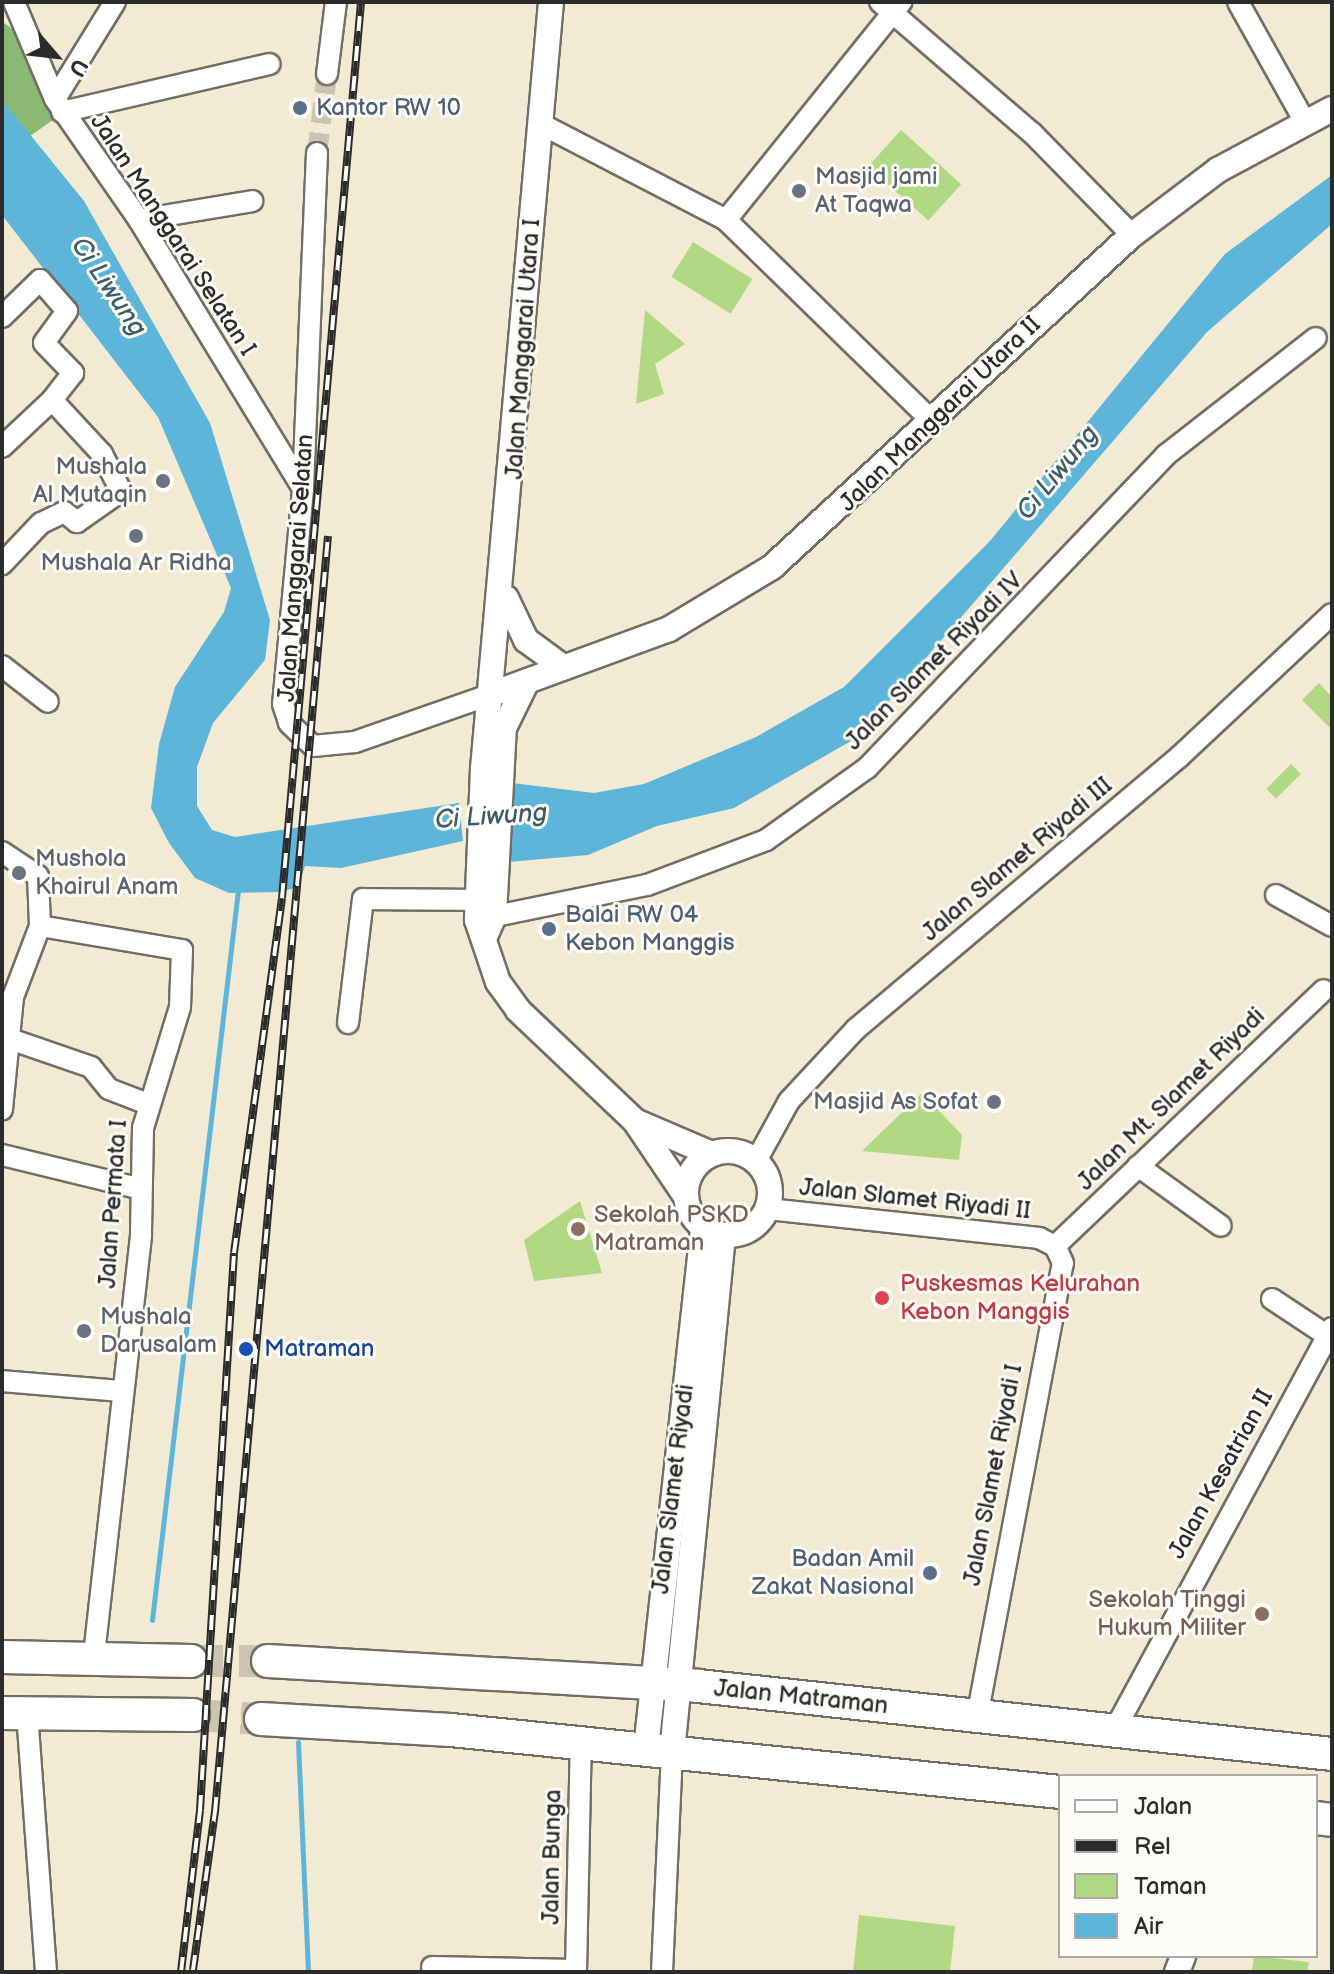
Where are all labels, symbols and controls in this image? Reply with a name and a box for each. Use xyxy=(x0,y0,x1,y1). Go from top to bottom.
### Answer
north arrow xyxy=(16,16,96,96)
text: U xyxy=(62,54,93,81)
place label: Kantor RW 10 xyxy=(316,94,461,122)
marker: Kantor RW 10 xyxy=(291,99,309,117)
street label: Jalan Manggarai Selatan I xyxy=(84,109,262,361)
place label: Masjid jami At Taqwa xyxy=(815,163,937,219)
marker: Masjid jami At Taqwa xyxy=(790,182,808,200)
street label: Jalan Manggarai Utara I xyxy=(500,218,546,480)
water label: Ci Liwung xyxy=(64,232,152,342)
street label: Jalan Manggarai Utara II xyxy=(833,310,1047,518)
water label: Ci Liwung xyxy=(1011,419,1105,527)
street label: Jalan Manggarai Selatan xyxy=(272,433,320,703)
place label: Mushala Al Mutaqin xyxy=(33,453,147,509)
marker: Mushala Al Mutaqin xyxy=(154,472,172,490)
marker: Mushala Ar Ridha xyxy=(127,527,145,545)
place label: Mushala Ar Ridha xyxy=(40,549,232,577)
street label: Jalan Slamet Riyadi IV xyxy=(839,566,1029,756)
street label: Jalan Slamet Riyadi III xyxy=(916,771,1118,947)
water label: Ci Liwung xyxy=(434,798,548,836)
place label: Mushola Khairul Anam xyxy=(35,845,178,901)
marker: Mushola Khairul Anam xyxy=(10,864,28,882)
place label: Balai RW 04 Kebon Manggis xyxy=(565,901,735,957)
marker: Balai RW 04 Kebon Manggis xyxy=(540,920,558,938)
street label: Jalan Mt. Slamet Riyadi xyxy=(1071,1002,1271,1196)
place label: Masjid As Sofat xyxy=(813,1088,978,1116)
marker: Masjid As Sofat xyxy=(985,1093,1003,1111)
street label: Jalan Permata I xyxy=(93,1119,133,1289)
street label: Jalan Slamet Riyadi II xyxy=(798,1173,1032,1225)
place label: Sekolah PSKD Matraman xyxy=(594,1201,749,1257)
marker: Sekolah PSKD Matraman xyxy=(569,1220,587,1238)
place label: Puskesmas Kelurahan Kebon Manggis xyxy=(900,1270,1140,1326)
marker: Puskesmas Kelurahan Kebon Manggis xyxy=(871,1287,893,1309)
place label: Mushala Darusalam xyxy=(100,1303,217,1359)
marker: Mushala Darusalam xyxy=(75,1322,93,1340)
place label: Matraman xyxy=(264,1335,374,1363)
marker: Matraman xyxy=(235,1338,257,1360)
street label: Jalan Slamet Riyadi I xyxy=(957,1362,1029,1588)
street label: Jalan Slamet Riyadi xyxy=(646,1382,700,1596)
street label: Jalan Kesatrian II xyxy=(1162,1384,1280,1564)
place label: Badan Amil Zakat Nasional xyxy=(752,1545,914,1601)
marker: Badan Amil Zakat Nasional xyxy=(921,1564,939,1582)
place label: Sekolah Tinggi Hukum Militer xyxy=(1088,1586,1246,1642)
marker: Sekolah Tinggi Hukum Militer xyxy=(1253,1605,1271,1623)
street label: Jalan Matraman xyxy=(713,1674,889,1720)
legend xyxy=(1058,1774,1318,1958)
street label: Jalan Bunga xyxy=(536,1789,568,1925)
text: Jalan xyxy=(1134,1792,1192,1821)
text: Rel xyxy=(1134,1832,1171,1861)
text: Taman xyxy=(1134,1872,1206,1901)
text: Air xyxy=(1134,1912,1163,1941)

